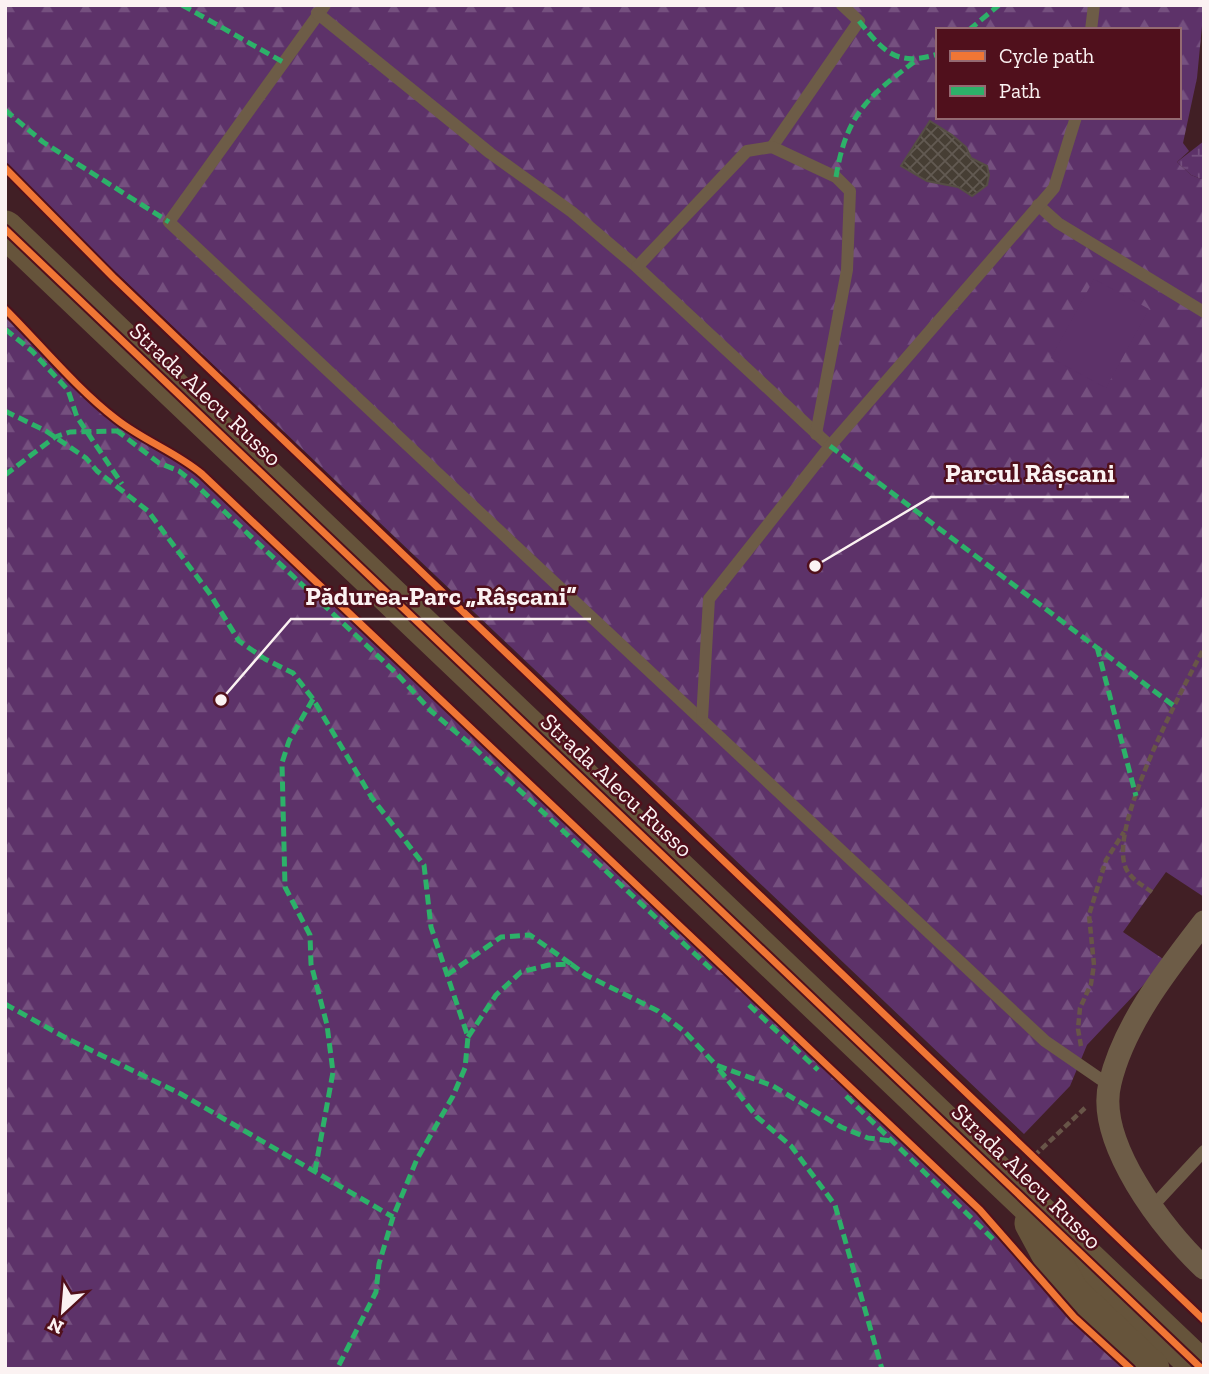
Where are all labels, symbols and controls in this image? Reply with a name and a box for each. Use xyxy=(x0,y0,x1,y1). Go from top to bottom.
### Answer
legend xyxy=(936,28,1181,119)
text: Cycle path xyxy=(999,43,1094,68)
text: Path xyxy=(999,78,1041,103)
street label: Strada Alecu Russo xyxy=(124,316,288,472)
callout: Parcul Râșcani xyxy=(931,450,1129,497)
text: Parcul Râșcani xyxy=(945,457,1115,489)
callout: Pădurea-Parc „Râșcani” xyxy=(291,572,591,619)
text: Pădurea-Parc „Râșcani” xyxy=(305,580,577,612)
street label: Strada Alecu Russo xyxy=(535,707,699,863)
street label: Strada Alecu Russo xyxy=(946,1097,1108,1255)
north arrow xyxy=(28,1276,98,1346)
text: N xyxy=(44,1312,67,1339)

